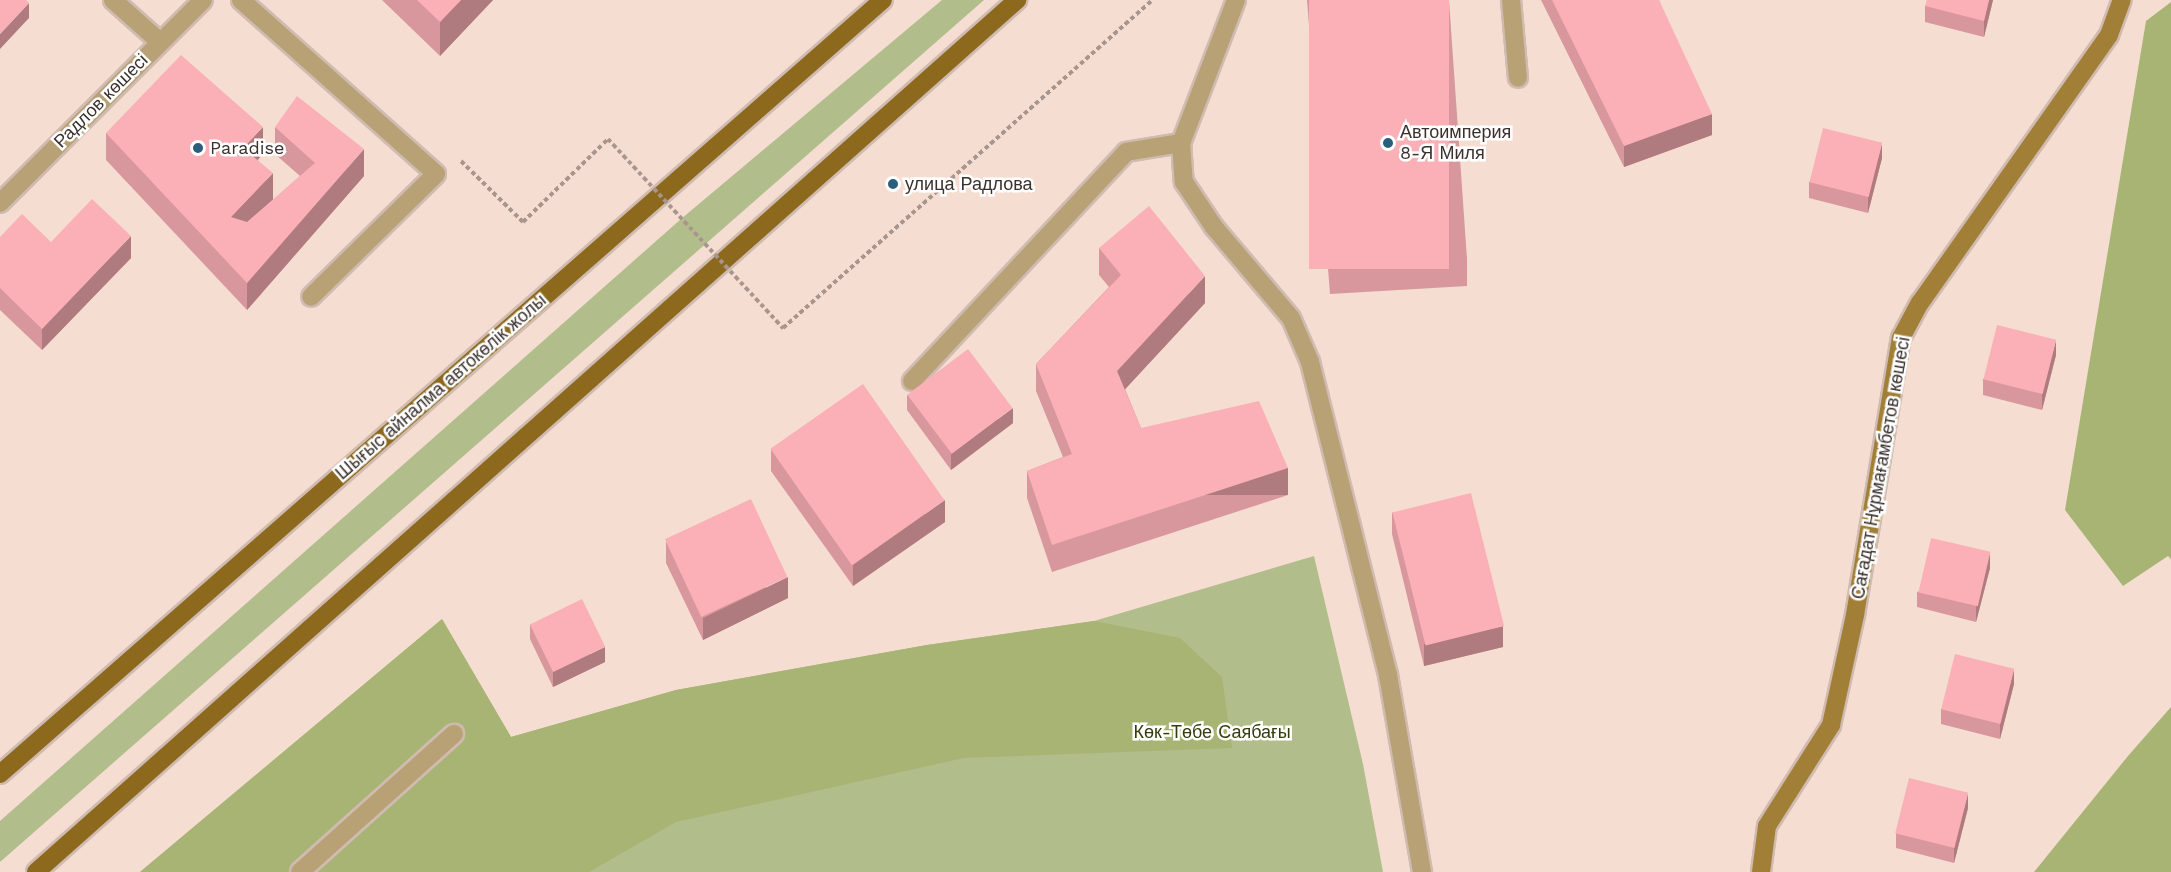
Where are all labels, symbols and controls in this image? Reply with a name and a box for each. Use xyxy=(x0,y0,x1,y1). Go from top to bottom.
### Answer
street label: Радлов көшесі xyxy=(50,50,152,152)
place label: Автоимперия 8-Я Миля xyxy=(1400,122,1511,164)
marker: Автоимперия 8-Я Миля xyxy=(1381,136,1395,150)
place label: Paradise xyxy=(210,137,284,159)
marker: Paradise xyxy=(191,141,205,155)
place label: улица Радлова xyxy=(905,173,1033,195)
marker: улица Радлова xyxy=(886,177,900,191)
street label: Шығыс айналма автокөлік жолы xyxy=(331,290,551,484)
street label: Сағадат Нұрмағамбетов көшесі xyxy=(1847,335,1915,601)
park label: Көк-Төбе Саябағы xyxy=(1133,721,1291,743)

